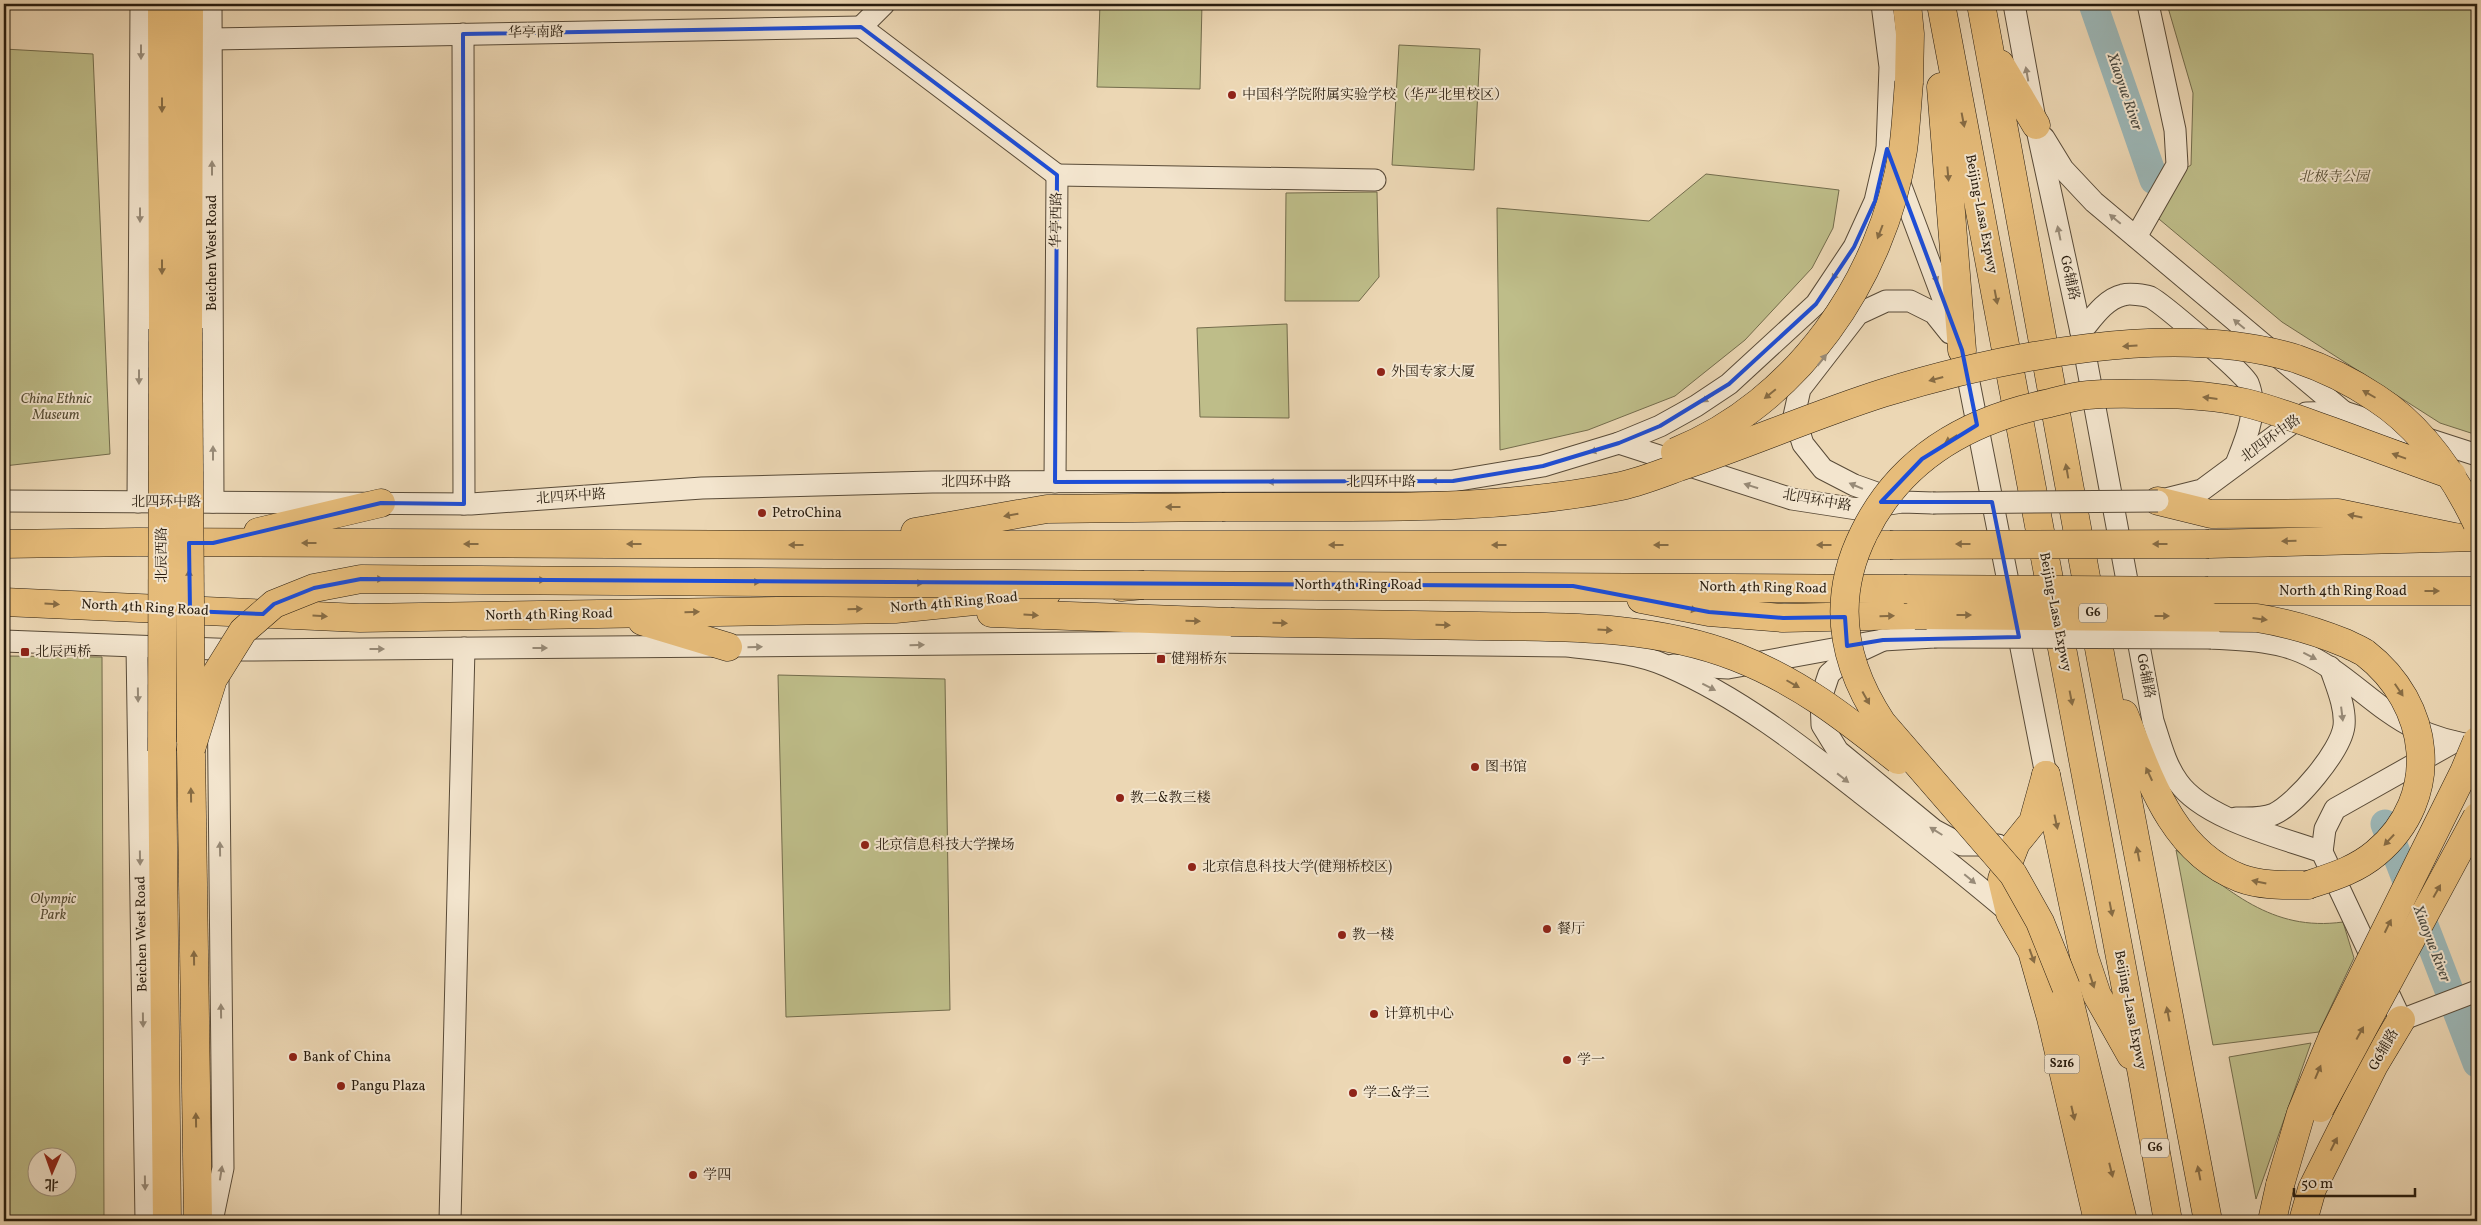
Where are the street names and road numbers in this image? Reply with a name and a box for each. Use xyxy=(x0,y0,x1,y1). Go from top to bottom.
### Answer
street label: 华亭南路 xyxy=(508,23,564,43)
street label: Beijing-Lasa Expwy xyxy=(1960,153,2002,276)
street label: 华亭西路 xyxy=(1047,192,1067,248)
street label: Beichen West Road xyxy=(203,195,222,311)
street label: G6辅路 xyxy=(2055,254,2083,302)
street label: 北四环中路 xyxy=(2237,411,2305,467)
street label: 北四环中路 xyxy=(941,473,1011,492)
street label: 北四环中路 xyxy=(1346,473,1416,492)
street label: 北四环中路 xyxy=(535,485,607,509)
street label: 北四环中路 xyxy=(1781,486,1853,516)
street label: 北四环中路 xyxy=(131,493,201,512)
street label: 北辰西路 xyxy=(153,527,172,583)
street label: Beijing-Lasa Expwy xyxy=(2034,551,2076,674)
street label: North 4th Ring Road xyxy=(1294,576,1422,595)
street label: North 4th Ring Road xyxy=(1699,577,1827,599)
street label: North 4th Ring Road xyxy=(2279,582,2407,601)
street label: North 4th Ring Road xyxy=(889,588,1019,618)
street label: North 4th Ring Road xyxy=(81,595,209,621)
street label: North 4th Ring Road xyxy=(485,604,613,626)
road number: G6 xyxy=(2079,604,2107,622)
street label: G6辅路 xyxy=(2131,652,2159,700)
street label: Beichen West Road xyxy=(131,876,153,992)
street label: Beijing-Lasa Expwy xyxy=(2109,949,2151,1072)
street label: G6辅路 xyxy=(2364,1026,2404,1074)
road number: S216 xyxy=(2044,1054,2080,1074)
road number: G6 xyxy=(2141,1138,2169,1158)

